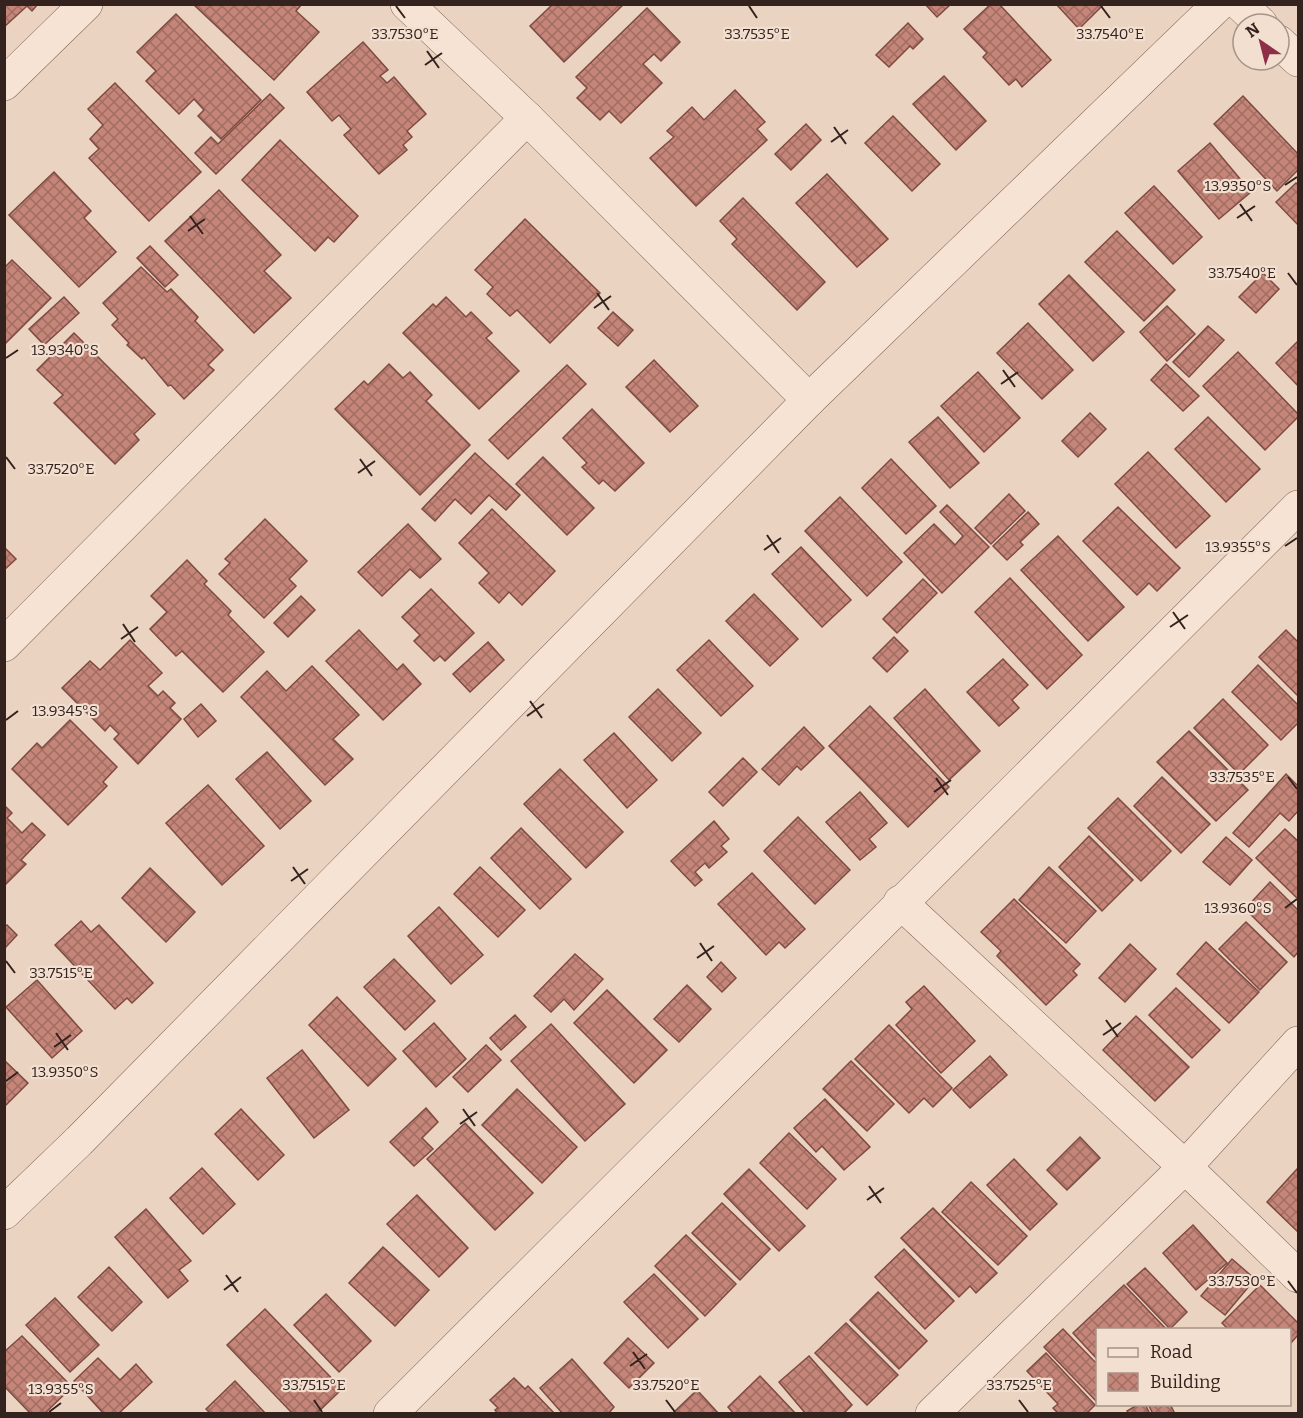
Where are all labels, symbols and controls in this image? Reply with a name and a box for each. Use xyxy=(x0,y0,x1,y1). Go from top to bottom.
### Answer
north arrow xyxy=(1231,12,1291,72)
text: N xyxy=(1242,19,1263,41)
text: 33.7530°E xyxy=(371,25,439,43)
text: 33.7535°E xyxy=(724,25,790,43)
text: 33.7540°E xyxy=(1076,25,1144,43)
text: 13.9350°S xyxy=(1205,177,1271,195)
text: 33.7540°E xyxy=(1208,264,1276,282)
text: 13.9340°S xyxy=(31,341,99,359)
text: 33.7520°E xyxy=(27,460,95,478)
text: 13.9355°S xyxy=(1205,538,1271,556)
text: 13.9345°S xyxy=(32,702,98,720)
text: 33.7535°E xyxy=(1209,768,1275,786)
text: 13.9360°S xyxy=(1204,899,1272,917)
text: 33.7515°E xyxy=(29,964,93,982)
text: 13.9350°S xyxy=(32,1063,98,1081)
text: 33.7530°E xyxy=(1208,1272,1276,1290)
legend xyxy=(1096,1328,1291,1406)
text: Road xyxy=(1150,1341,1193,1363)
text: Building xyxy=(1150,1371,1221,1393)
text: 33.7515°E xyxy=(282,1376,346,1394)
text: 33.7520°E xyxy=(632,1376,700,1394)
text: 33.7525°E xyxy=(986,1376,1052,1394)
text: 13.9355°S xyxy=(28,1380,94,1398)

